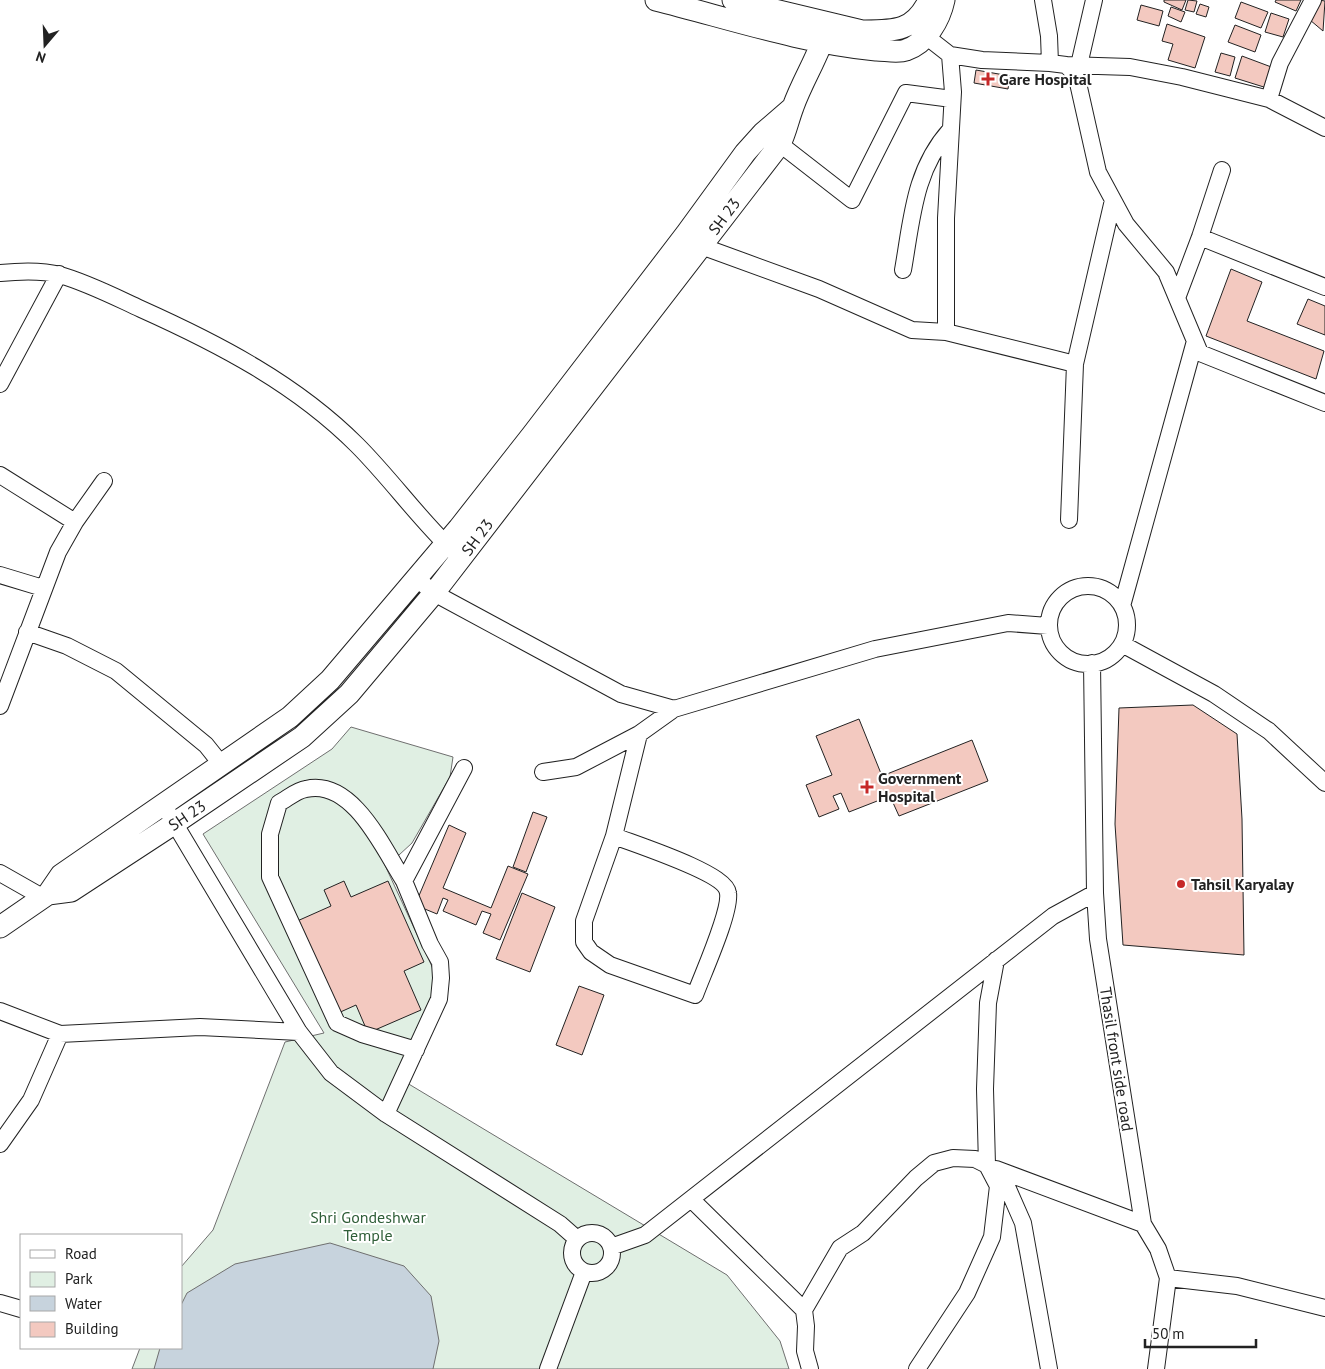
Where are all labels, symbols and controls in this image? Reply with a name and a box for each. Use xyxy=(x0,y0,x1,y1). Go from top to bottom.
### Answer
north arrow xyxy=(20,20,70,70)
text: N xyxy=(33,47,48,67)
place label: Gare Hospital xyxy=(999,69,1092,89)
marker: Gare Hospital xyxy=(981,72,995,86)
street label: SH 23 xyxy=(704,194,744,238)
street label: SH 23 xyxy=(457,515,497,559)
place label: Government Hospital xyxy=(878,768,962,806)
marker: Government Hospital xyxy=(860,780,874,794)
street label: SH 23 xyxy=(164,795,210,835)
place label: Tahsil Karyalay xyxy=(1191,874,1294,894)
marker: Tahsil Karyalay xyxy=(1175,878,1187,890)
street label: Thasil front side road xyxy=(1096,985,1138,1133)
park label: Shri Gondeshwar Temple xyxy=(310,1207,426,1245)
legend xyxy=(20,1234,182,1349)
text: Road xyxy=(65,1244,97,1263)
text: Park xyxy=(65,1269,93,1288)
text: Water xyxy=(65,1294,102,1313)
scale bar xyxy=(1145,1316,1256,1348)
text: Building xyxy=(65,1319,119,1338)
text: 50 m xyxy=(1152,1324,1185,1343)

